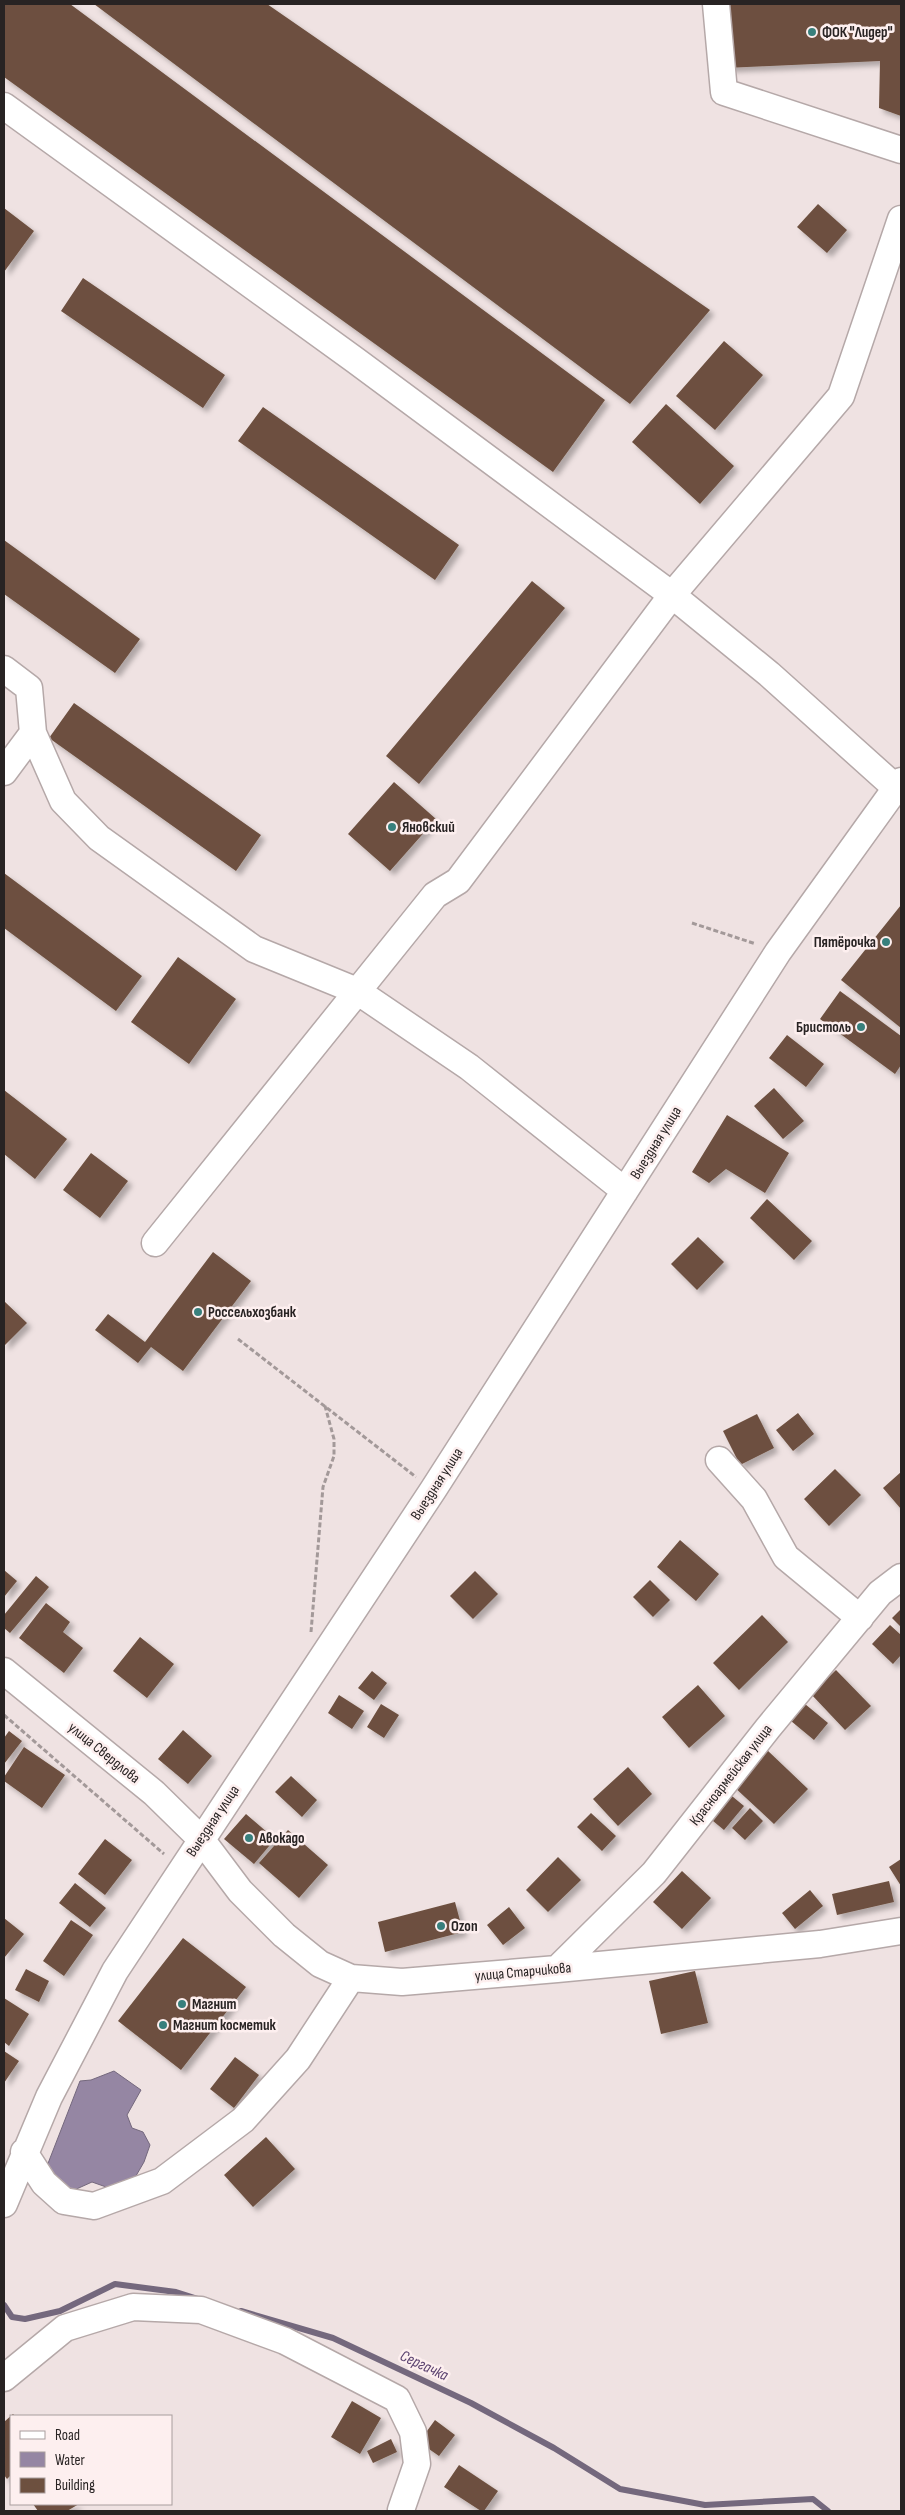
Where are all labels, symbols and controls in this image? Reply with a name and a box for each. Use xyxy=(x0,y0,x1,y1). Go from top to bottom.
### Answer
place label: ФОК "Лидер" xyxy=(822,23,893,42)
marker: ФОК "Лидер" xyxy=(806,26,818,38)
place label: Яновский xyxy=(402,818,455,837)
marker: Яновский xyxy=(386,821,398,833)
place label: Пятёрочка xyxy=(814,933,876,952)
marker: Пятёрочка xyxy=(880,936,892,948)
place label: Бристоль xyxy=(796,1018,851,1037)
marker: Бристоль xyxy=(855,1021,867,1033)
street label: Выездная улица xyxy=(626,1103,686,1183)
place label: Россельхозбанк xyxy=(208,1303,297,1322)
marker: Россельхозбанк xyxy=(192,1306,204,1318)
street label: Выездная улица xyxy=(407,1444,468,1524)
street label: улица Свердлова xyxy=(64,1718,144,1788)
street label: Красноармейская улица xyxy=(685,1720,777,1830)
street label: Выездная улица xyxy=(182,1781,244,1860)
place label: Авокадо xyxy=(258,1829,305,1848)
marker: Авокадо xyxy=(243,1832,255,1844)
place label: Ozon xyxy=(451,1917,478,1936)
marker: Ozon xyxy=(435,1920,447,1932)
street label: улица Старчикова xyxy=(474,1958,572,1986)
place label: Магнит xyxy=(192,1995,237,2014)
marker: Магнит xyxy=(176,1998,188,2010)
place label: Магнит косметик xyxy=(173,2016,277,2035)
marker: Магнит косметик xyxy=(157,2019,169,2031)
water label: Сергачка xyxy=(397,2347,452,2386)
legend xyxy=(10,2415,172,2505)
text: Road xyxy=(55,2426,80,2445)
text: Water xyxy=(55,2451,86,2470)
text: Building xyxy=(55,2476,95,2495)

